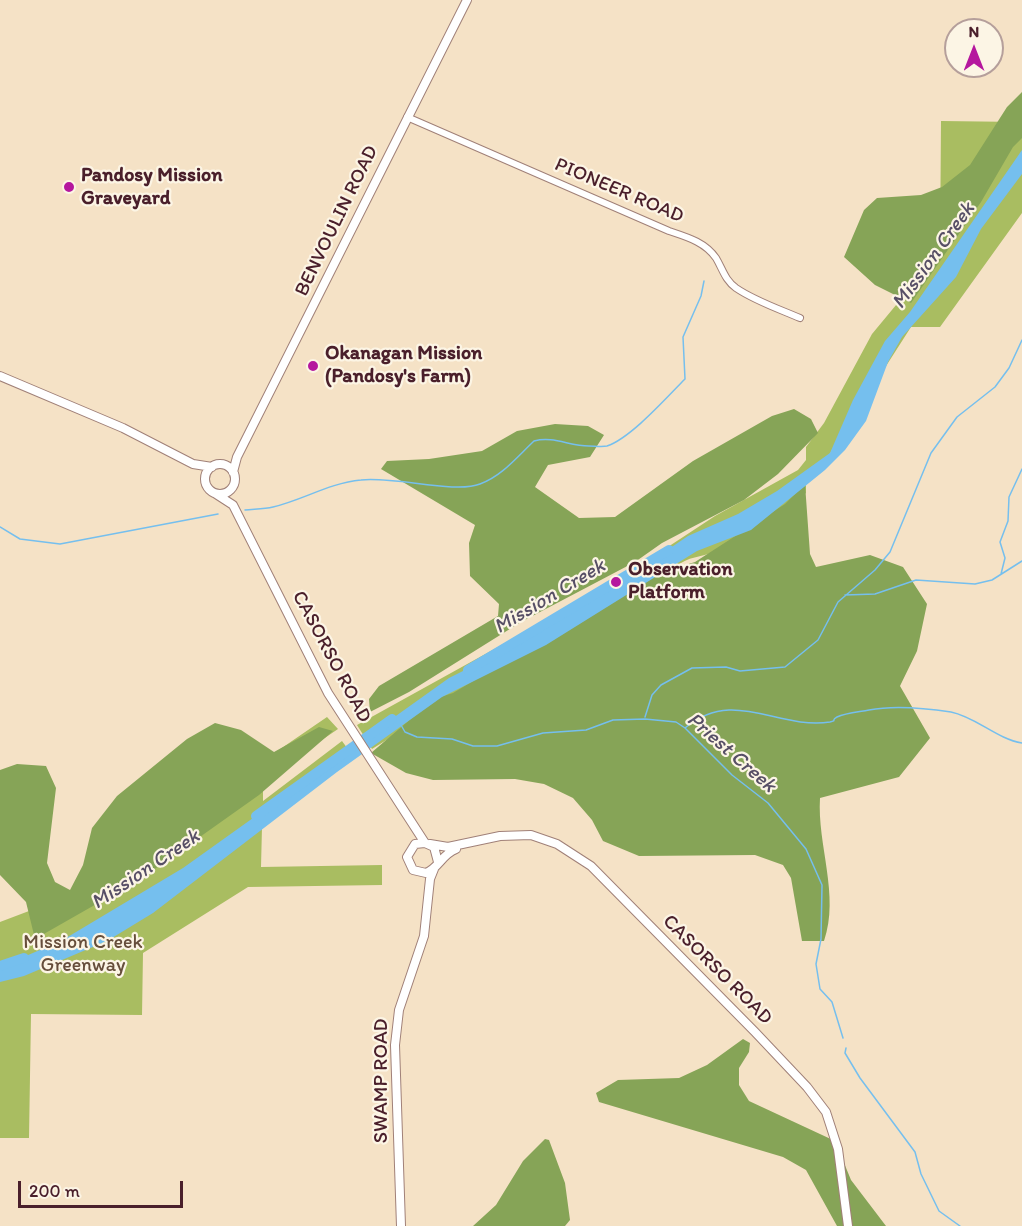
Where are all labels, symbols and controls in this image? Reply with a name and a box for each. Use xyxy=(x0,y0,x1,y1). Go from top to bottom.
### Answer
north arrow xyxy=(944,18,1004,78)
text: N xyxy=(969,22,979,41)
street label: BENVOULIN ROAD xyxy=(290,142,384,300)
street label: PIONEER ROAD xyxy=(551,153,687,229)
place label: Pandosy Mission Graveyard xyxy=(81,164,222,211)
marker: Pandosy Mission Graveyard xyxy=(62,180,76,194)
water label: Mission Creek xyxy=(887,198,981,314)
place label: Okanagan Mission (Pandosy's Farm) xyxy=(325,342,482,389)
marker: Okanagan Mission (Pandosy's Farm) xyxy=(306,359,320,373)
water label: Mission Creek xyxy=(490,554,610,640)
place label: Observation Platform xyxy=(628,558,733,605)
marker: Observation Platform xyxy=(609,575,623,589)
street label: CASORSO ROAD xyxy=(286,587,376,727)
water label: Priest Creek xyxy=(681,707,781,799)
water label: Mission Creek xyxy=(87,824,205,916)
street label: CASORSO ROAD xyxy=(657,910,777,1030)
park label: Mission Creek Greenway xyxy=(23,931,143,978)
street label: SWAMP ROAD xyxy=(370,1019,394,1143)
scale bar xyxy=(21,1169,186,1207)
text: 200 m xyxy=(29,1180,80,1202)

